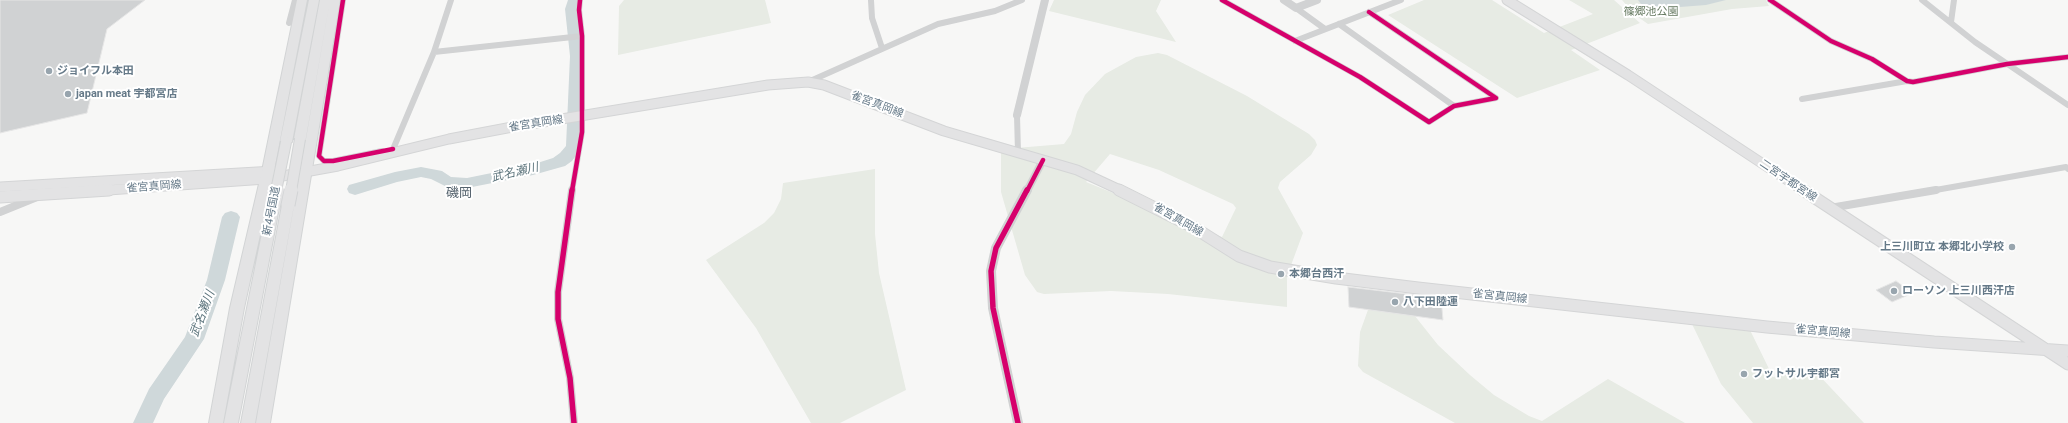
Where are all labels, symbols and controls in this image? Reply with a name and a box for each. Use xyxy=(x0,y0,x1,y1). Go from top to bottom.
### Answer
park label: 篠郷池公園 xyxy=(1624,5,1678,19)
place label: ジョイフル本田 xyxy=(57,64,134,78)
marker: ジョイフル本田 xyxy=(44,66,54,76)
place label: japan meat 宇都宮店 xyxy=(76,87,178,101)
marker: japan meat 宇都宮店 xyxy=(63,89,73,99)
street label: 雀宮真岡線 xyxy=(849,89,905,121)
street label: 雀宮真岡線 xyxy=(508,113,564,135)
street label: 二宮宇都宮線 xyxy=(1757,157,1819,205)
water label: 武名瀬川 xyxy=(490,161,540,185)
street label: 雀宮真岡線 xyxy=(126,178,182,196)
street label: 新4号国道 xyxy=(261,185,283,237)
district label: 磯岡 xyxy=(446,186,472,202)
street label: 雀宮真岡線 xyxy=(1151,201,1205,239)
place label: 上三川町立 本郷北小学校 xyxy=(1880,240,2004,254)
marker: 上三川町立 本郷北小学校 xyxy=(2007,242,2017,252)
place label: 本郷台西汗 xyxy=(1289,267,1344,281)
marker: 本郷台西汗 xyxy=(1276,269,1286,279)
place label: ローソン 上三川西汗店 xyxy=(1902,284,2015,298)
marker: ローソン 上三川西汗店 xyxy=(1889,286,1899,296)
street label: 雀宮真岡線 xyxy=(1472,288,1528,306)
water label: 武名瀬川 xyxy=(188,289,218,339)
place label: 八下田陸運 xyxy=(1403,295,1458,309)
marker: 八下田陸運 xyxy=(1390,297,1400,307)
street label: 雀宮真岡線 xyxy=(1795,323,1851,341)
place label: フットサル宇都宮 xyxy=(1752,367,1840,381)
marker: フットサル宇都宮 xyxy=(1739,369,1749,379)

